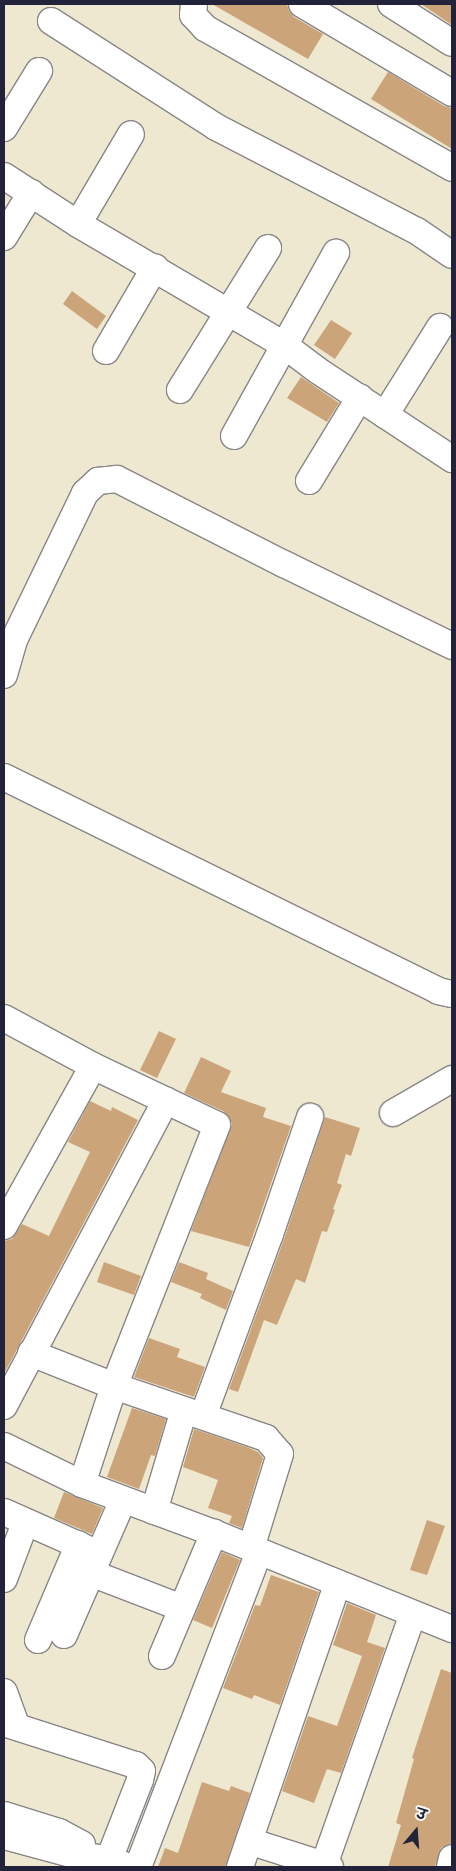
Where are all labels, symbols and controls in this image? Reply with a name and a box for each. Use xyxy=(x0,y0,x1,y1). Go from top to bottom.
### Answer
north arrow xyxy=(391,1806,441,1856)
text: उ xyxy=(414,1807,428,1826)

